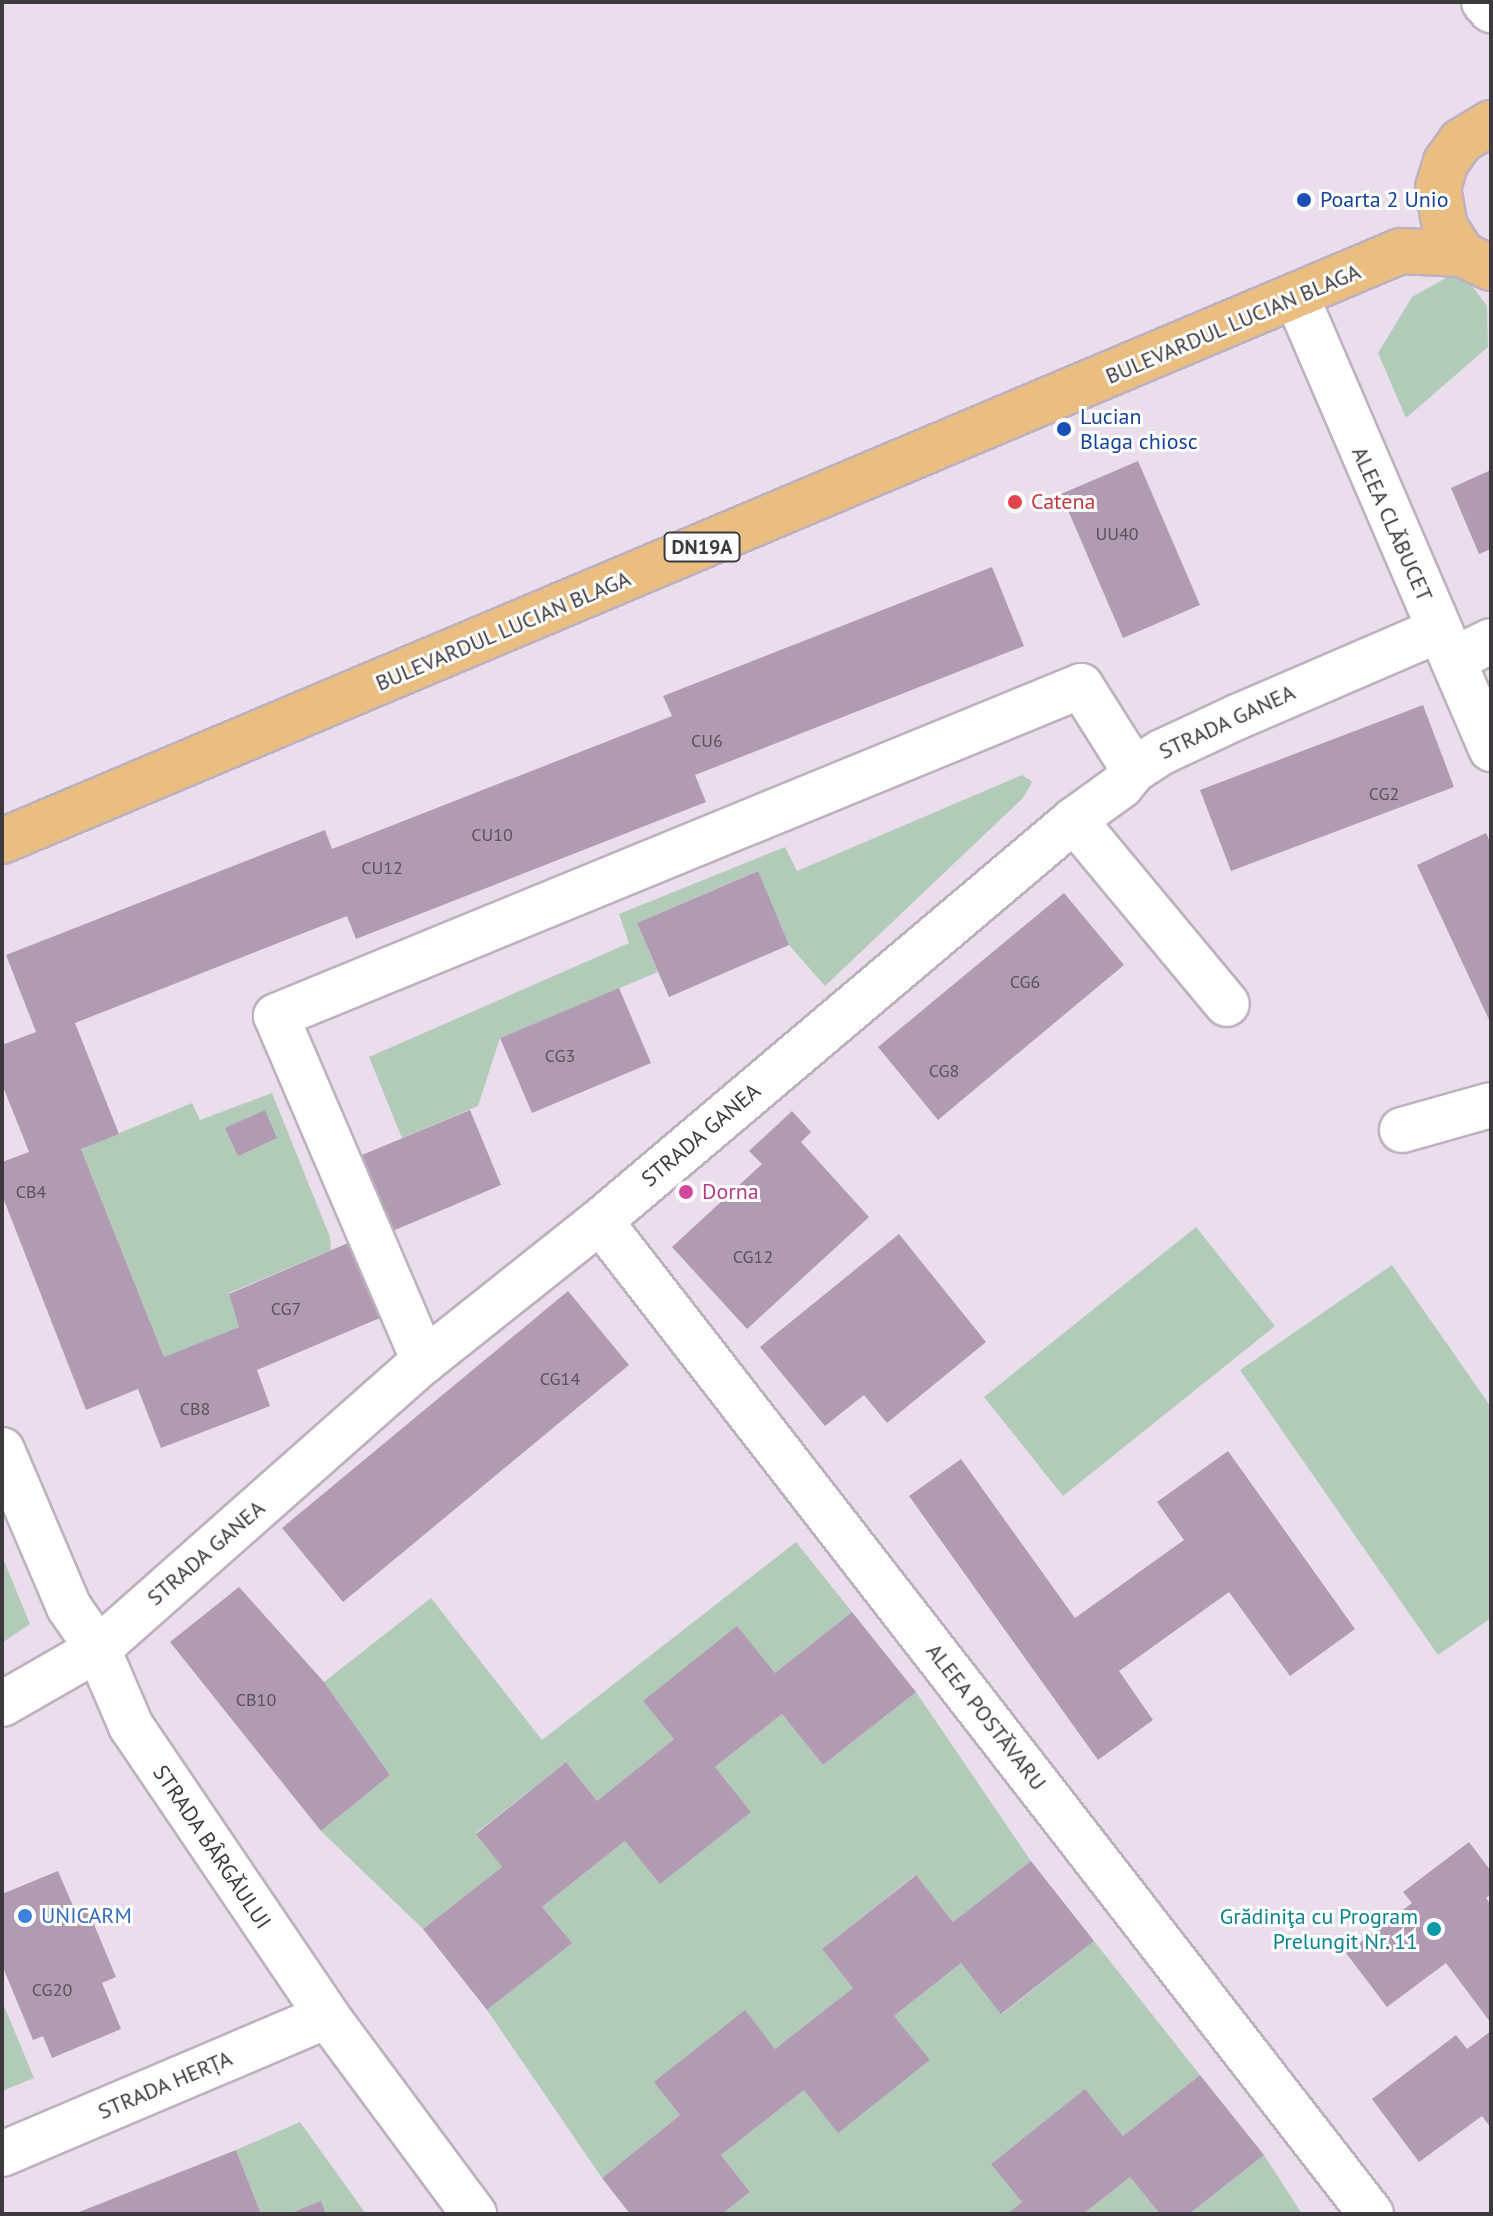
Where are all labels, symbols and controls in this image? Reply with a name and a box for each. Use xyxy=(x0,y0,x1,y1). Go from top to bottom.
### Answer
place label: Poarta 2 Unio xyxy=(1320,187,1449,213)
marker: Poarta 2 Unio xyxy=(1295,191,1313,209)
street label: BULEVARDUL LUCIAN BLAGA xyxy=(1101,258,1365,390)
place label: Lucian Blaga chiosc xyxy=(1080,403,1198,454)
marker: Lucian Blaga chiosc xyxy=(1055,420,1073,438)
street label: ALEEA CLĂBUCET xyxy=(1346,442,1438,606)
place label: Catena xyxy=(1031,489,1095,515)
marker: Catena xyxy=(1006,493,1024,511)
house number: UU40 xyxy=(1095,523,1139,545)
road number: DN19A xyxy=(662,531,742,563)
street label: BULEVARDUL LUCIAN BLAGA xyxy=(371,565,635,697)
street label: STRADA GANEA xyxy=(1155,679,1299,765)
house number: CU6 xyxy=(691,730,723,752)
house number: CG2 xyxy=(1369,783,1399,805)
house number: CU10 xyxy=(471,824,513,846)
house number: CU12 xyxy=(361,857,403,879)
house number: CG6 xyxy=(1010,971,1040,993)
house number: CG3 xyxy=(545,1045,575,1067)
house number: CG8 xyxy=(929,1060,959,1082)
street label: STRADA GANEA xyxy=(636,1077,766,1193)
place label: Dorna xyxy=(702,1179,759,1205)
house number: CB4 xyxy=(16,1181,46,1203)
marker: Dorna xyxy=(677,1183,695,1201)
house number: CG12 xyxy=(733,1246,773,1268)
house number: CG7 xyxy=(271,1298,301,1320)
house number: CG14 xyxy=(540,1368,580,1390)
house number: CB8 xyxy=(180,1398,210,1420)
street label: STRADA GANEA xyxy=(142,1495,270,1611)
street label: ALEEA POSTĂVARU xyxy=(920,1638,1052,1796)
house number: CB10 xyxy=(236,1689,276,1711)
street label: STRADA BÂRGĂULUI xyxy=(147,1760,277,1934)
place label: UNICARM xyxy=(41,1903,132,1929)
place label: Grădiniţa cu Program Prelungit Nr. 11 xyxy=(1220,1903,1418,1954)
marker: UNICARM xyxy=(16,1907,34,1925)
marker: Grădiniţa cu Program Prelungit Nr. 11 xyxy=(1425,1920,1443,1938)
house number: CG20 xyxy=(32,1979,72,2001)
street label: STRADA HERȚA xyxy=(94,2045,236,2125)

